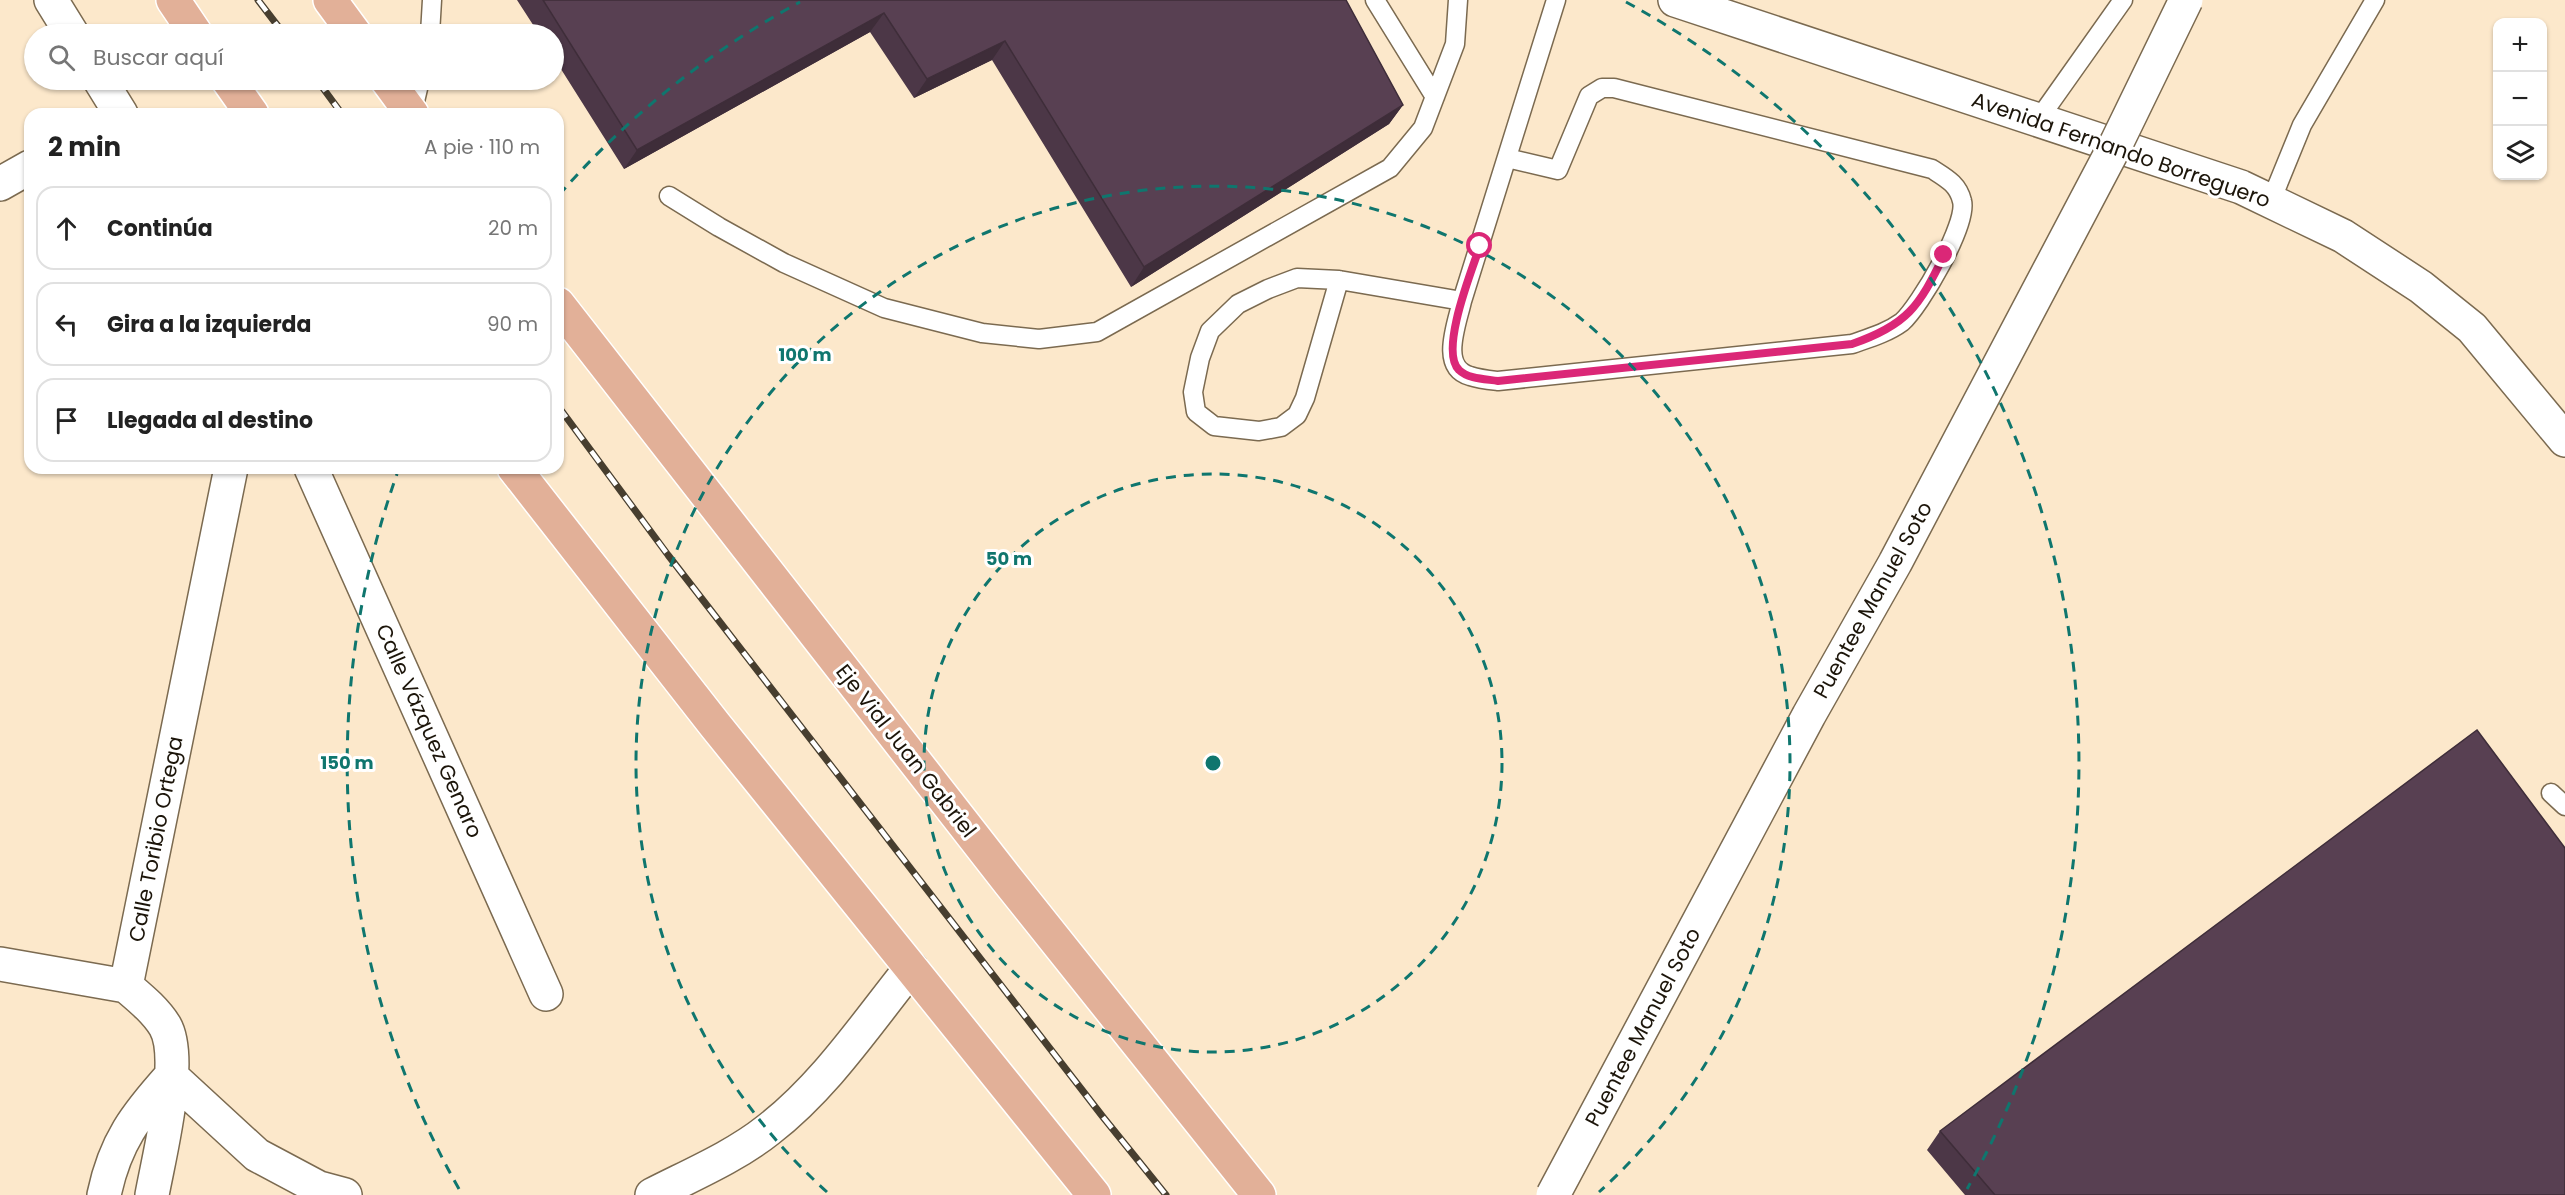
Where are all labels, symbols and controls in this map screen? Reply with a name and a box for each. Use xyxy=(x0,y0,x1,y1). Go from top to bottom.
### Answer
map controls xyxy=(2493,18,2547,180)
button: + xyxy=(2493,18,2547,72)
search box xyxy=(24,24,564,90)
icon: search xyxy=(45,41,78,74)
text: Buscar aquí xyxy=(93,42,224,73)
button: − xyxy=(2493,72,2547,126)
street label: Avenida Fernando Borreguero xyxy=(1968,85,2274,214)
button: layers xyxy=(2493,126,2547,180)
text: 2 min xyxy=(48,129,121,165)
text: A pie · 110 m xyxy=(424,133,540,161)
icon: ahead xyxy=(50,212,83,245)
text: Continúa xyxy=(107,213,213,244)
text: 20 m xyxy=(488,214,538,242)
route start xyxy=(1466,232,1492,258)
route end xyxy=(1930,241,1956,267)
icon: left xyxy=(50,308,83,341)
text: Gira a la izquierda xyxy=(107,309,311,340)
text: 90 m xyxy=(487,310,538,338)
text: 100 m xyxy=(778,342,832,367)
icon: arrive xyxy=(50,404,83,437)
text: Llegada al destino xyxy=(107,405,313,436)
street label: Puentee Manuel Soto xyxy=(1806,496,1939,704)
text: 50 m xyxy=(986,546,1032,571)
street label: Calle Vázquez Genaro xyxy=(369,619,490,842)
street label: Eje Vial Juan Gabriel xyxy=(830,658,983,843)
street label: Calle Toribio Ortega xyxy=(121,734,190,944)
text: 150 m xyxy=(320,750,374,775)
centre of rings xyxy=(1203,753,1223,773)
street label: Puentee Manuel Soto xyxy=(1578,922,1707,1131)

